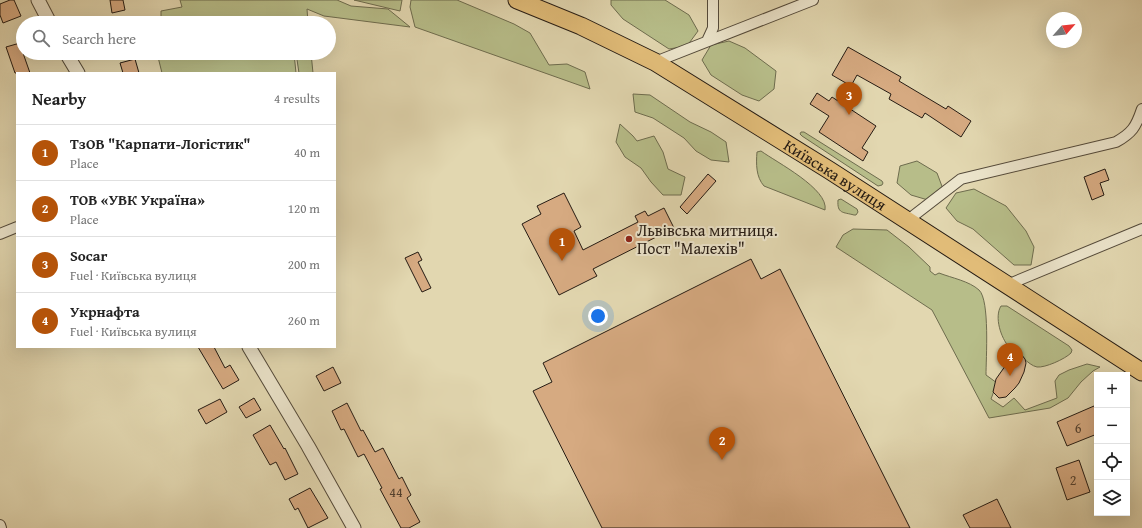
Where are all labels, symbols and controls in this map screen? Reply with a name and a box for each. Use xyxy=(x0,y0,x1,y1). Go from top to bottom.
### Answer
north arrow xyxy=(1046,12,1082,48)
search box xyxy=(16,16,336,60)
icon: search xyxy=(30,27,52,49)
text: Search here xyxy=(62,28,136,49)
pin: 3 xyxy=(836,82,862,115)
text: Nearby xyxy=(32,86,86,111)
text: 4 results xyxy=(274,89,320,108)
text: ТзОВ "Карпати-Логістик" xyxy=(70,133,251,154)
street label: Київська вулиця xyxy=(779,133,892,216)
text: 1 xyxy=(42,143,48,162)
text: 40 m xyxy=(294,143,320,162)
text: Place xyxy=(70,154,99,173)
text: ТОВ «УВК Україна» xyxy=(70,189,205,210)
text: 2 xyxy=(42,199,48,218)
text: 120 m xyxy=(288,199,320,218)
text: Place xyxy=(70,210,99,229)
place label: Львівська митниця. Пост "Малехів" xyxy=(637,218,778,260)
pin: 1 xyxy=(549,228,575,261)
marker: Львівська митниця. Пост "Малехів" xyxy=(624,234,634,244)
text: Socar xyxy=(70,245,107,266)
text: 3 xyxy=(42,255,48,274)
text: 200 m xyxy=(288,255,320,274)
text: Fuel · Київська вулиця xyxy=(70,266,197,285)
text: Укрнафта xyxy=(70,301,140,322)
your location xyxy=(588,306,608,326)
text: 4 xyxy=(42,311,48,330)
text: 260 m xyxy=(288,311,320,330)
text: Fuel · Київська вулиця xyxy=(70,322,197,341)
pin: 4 xyxy=(997,343,1023,376)
map controls xyxy=(1094,372,1130,516)
button: + xyxy=(1094,372,1130,408)
button: − xyxy=(1094,408,1130,444)
house number: 6 xyxy=(1075,418,1082,438)
pin: 2 xyxy=(709,427,735,460)
button: locate xyxy=(1094,444,1130,480)
house number: 2 xyxy=(1070,470,1076,490)
button: layers xyxy=(1094,480,1130,516)
house number: 44 xyxy=(389,482,403,502)

